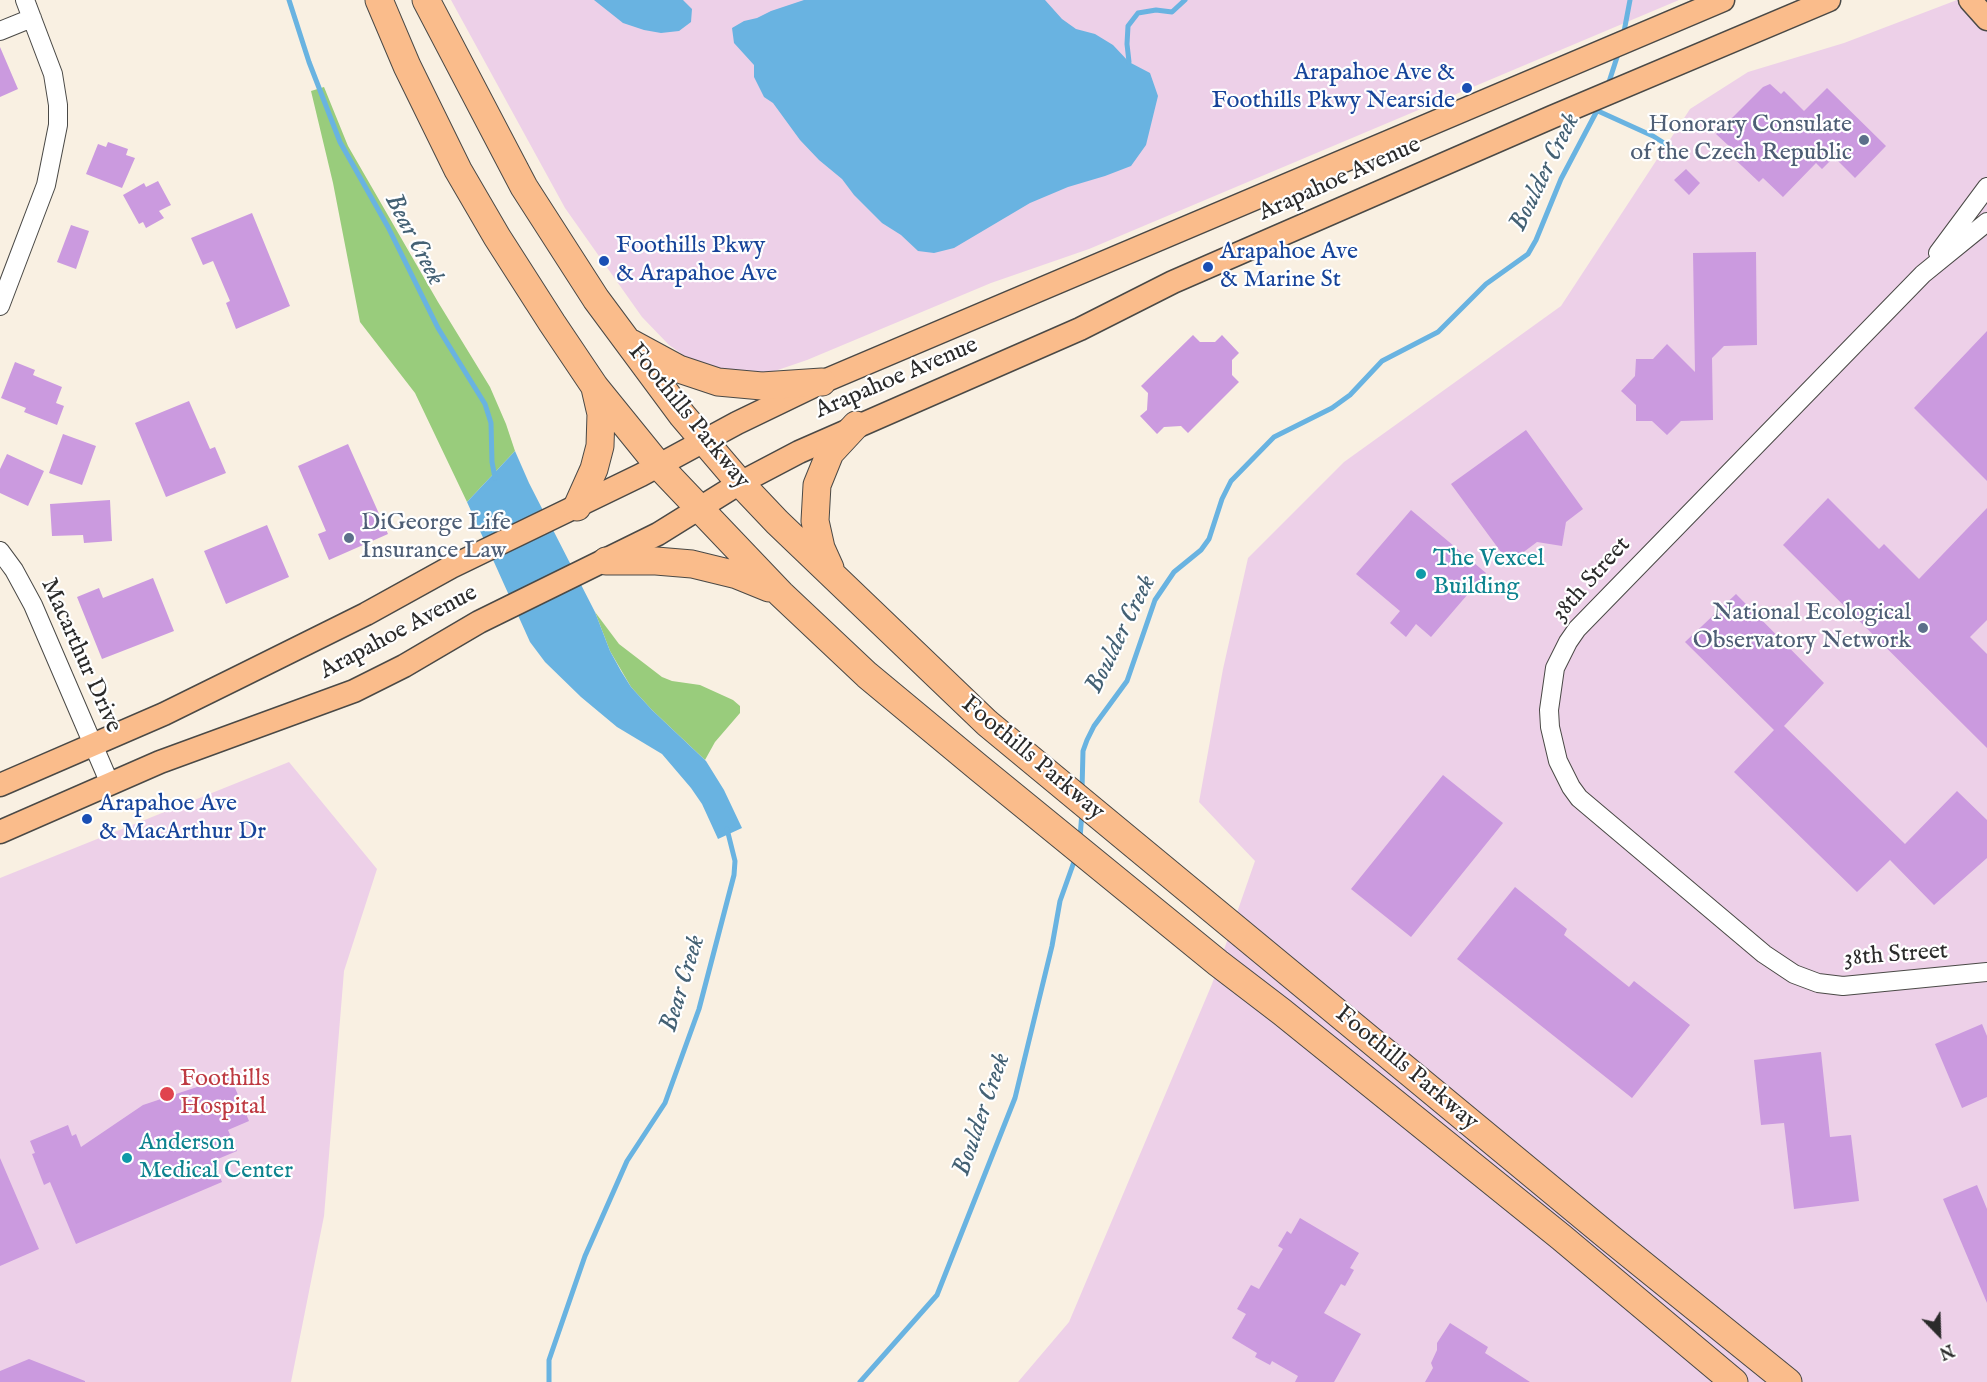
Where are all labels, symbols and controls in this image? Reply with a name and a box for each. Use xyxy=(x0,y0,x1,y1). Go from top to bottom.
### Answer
place label: Arapahoe Ave & Foothills Pkwy Nearside xyxy=(1212,60,1455,116)
marker: Arapahoe Ave & Foothills Pkwy Nearside xyxy=(1460,81,1474,95)
water label: Boulder Creek xyxy=(1504,109,1588,237)
place label: Honorary Consulate of the Czech Republic xyxy=(1630,112,1852,168)
street label: Arapahoe Avenue xyxy=(1255,131,1425,229)
marker: Honorary Consulate of the Czech Republic xyxy=(1857,133,1871,147)
water label: Bear Creek xyxy=(376,189,450,291)
place label: Foothills Pkwy & Arapahoe Ave xyxy=(616,233,777,289)
place label: Arapahoe Ave & Marine St xyxy=(1220,239,1358,295)
marker: Foothills Pkwy & Arapahoe Ave xyxy=(597,254,611,268)
marker: Arapahoe Ave & Marine St xyxy=(1201,260,1215,274)
street label: Arapahoe Avenue xyxy=(811,332,983,426)
street label: Foothills Parkway xyxy=(621,339,755,495)
place label: DiGeorge Life Insurance Law xyxy=(361,510,511,566)
marker: DiGeorge Life Insurance Law xyxy=(342,531,356,545)
street label: 38th Street xyxy=(1546,532,1638,628)
place label: The Vexcel Building xyxy=(1433,546,1544,602)
marker: The Vexcel Building xyxy=(1414,567,1428,581)
water label: Boulder Creek xyxy=(1080,571,1164,699)
street label: Macarthur Drive xyxy=(33,574,127,738)
street label: Arapahoe Avenue xyxy=(315,579,483,687)
place label: National Ecological Observatory Network xyxy=(1693,600,1911,656)
marker: National Ecological Observatory Network xyxy=(1916,621,1930,635)
street label: Foothills Parkway xyxy=(954,691,1110,827)
place label: Arapahoe Ave & MacArthur Dr xyxy=(99,791,266,847)
marker: Arapahoe Ave & MacArthur Dr xyxy=(80,812,94,826)
water label: Bear Creek xyxy=(655,932,713,1036)
street label: 38th Street xyxy=(1843,938,1949,974)
street label: Foothills Parkway xyxy=(1328,1001,1484,1137)
water label: Boulder Creek xyxy=(947,1050,1019,1180)
place label: Foothills Hospital xyxy=(180,1066,270,1122)
marker: Foothills Hospital xyxy=(158,1085,176,1103)
place label: Anderson Medical Center xyxy=(139,1130,293,1186)
marker: Anderson Medical Center xyxy=(120,1151,134,1165)
north arrow xyxy=(1909,1304,1969,1364)
text: N xyxy=(1936,1339,1956,1362)

